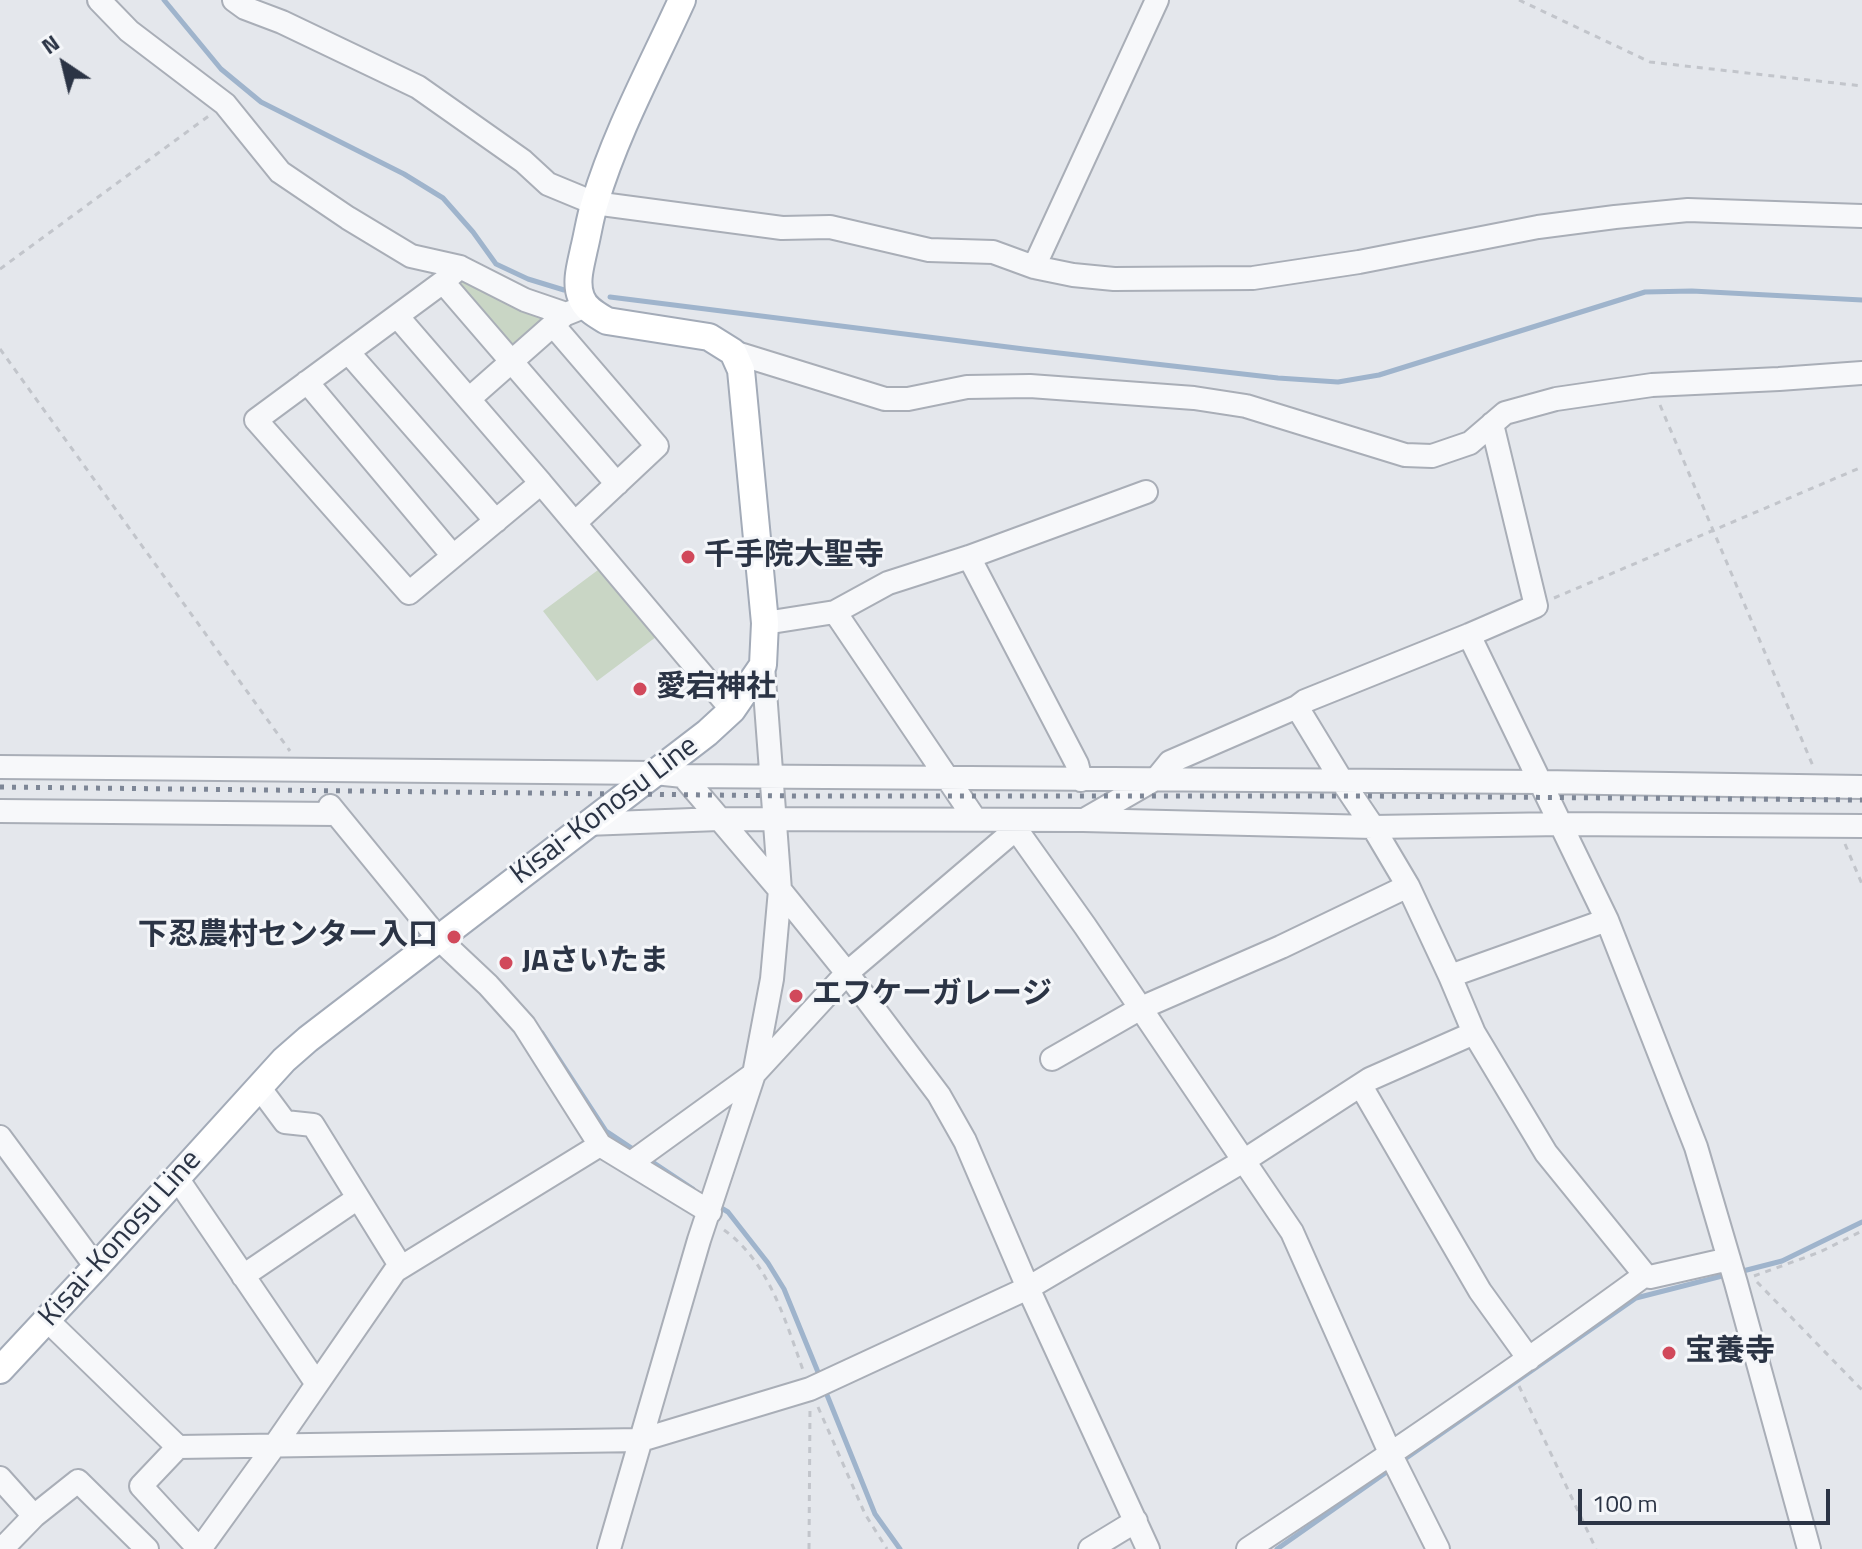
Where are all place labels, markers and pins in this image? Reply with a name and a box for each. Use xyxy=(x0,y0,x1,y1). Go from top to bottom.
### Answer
place label: 千手院大聖寺 xyxy=(704,539,884,575)
marker: 千手院大聖寺 xyxy=(679,548,697,566)
place label: 愛宕神社 xyxy=(656,671,776,707)
marker: 愛宕神社 xyxy=(631,680,649,698)
place label: 下忍農村センター入口 xyxy=(138,919,438,955)
marker: 下忍農村センター入口 xyxy=(445,928,463,946)
place label: JAさいたま xyxy=(522,945,669,981)
marker: JAさいたま xyxy=(497,954,515,972)
place label: エフケーガレージ xyxy=(812,978,1052,1014)
marker: エフケーガレージ xyxy=(787,987,805,1005)
place label: 宝養寺 xyxy=(1685,1335,1775,1371)
marker: 宝養寺 xyxy=(1660,1344,1678,1362)

